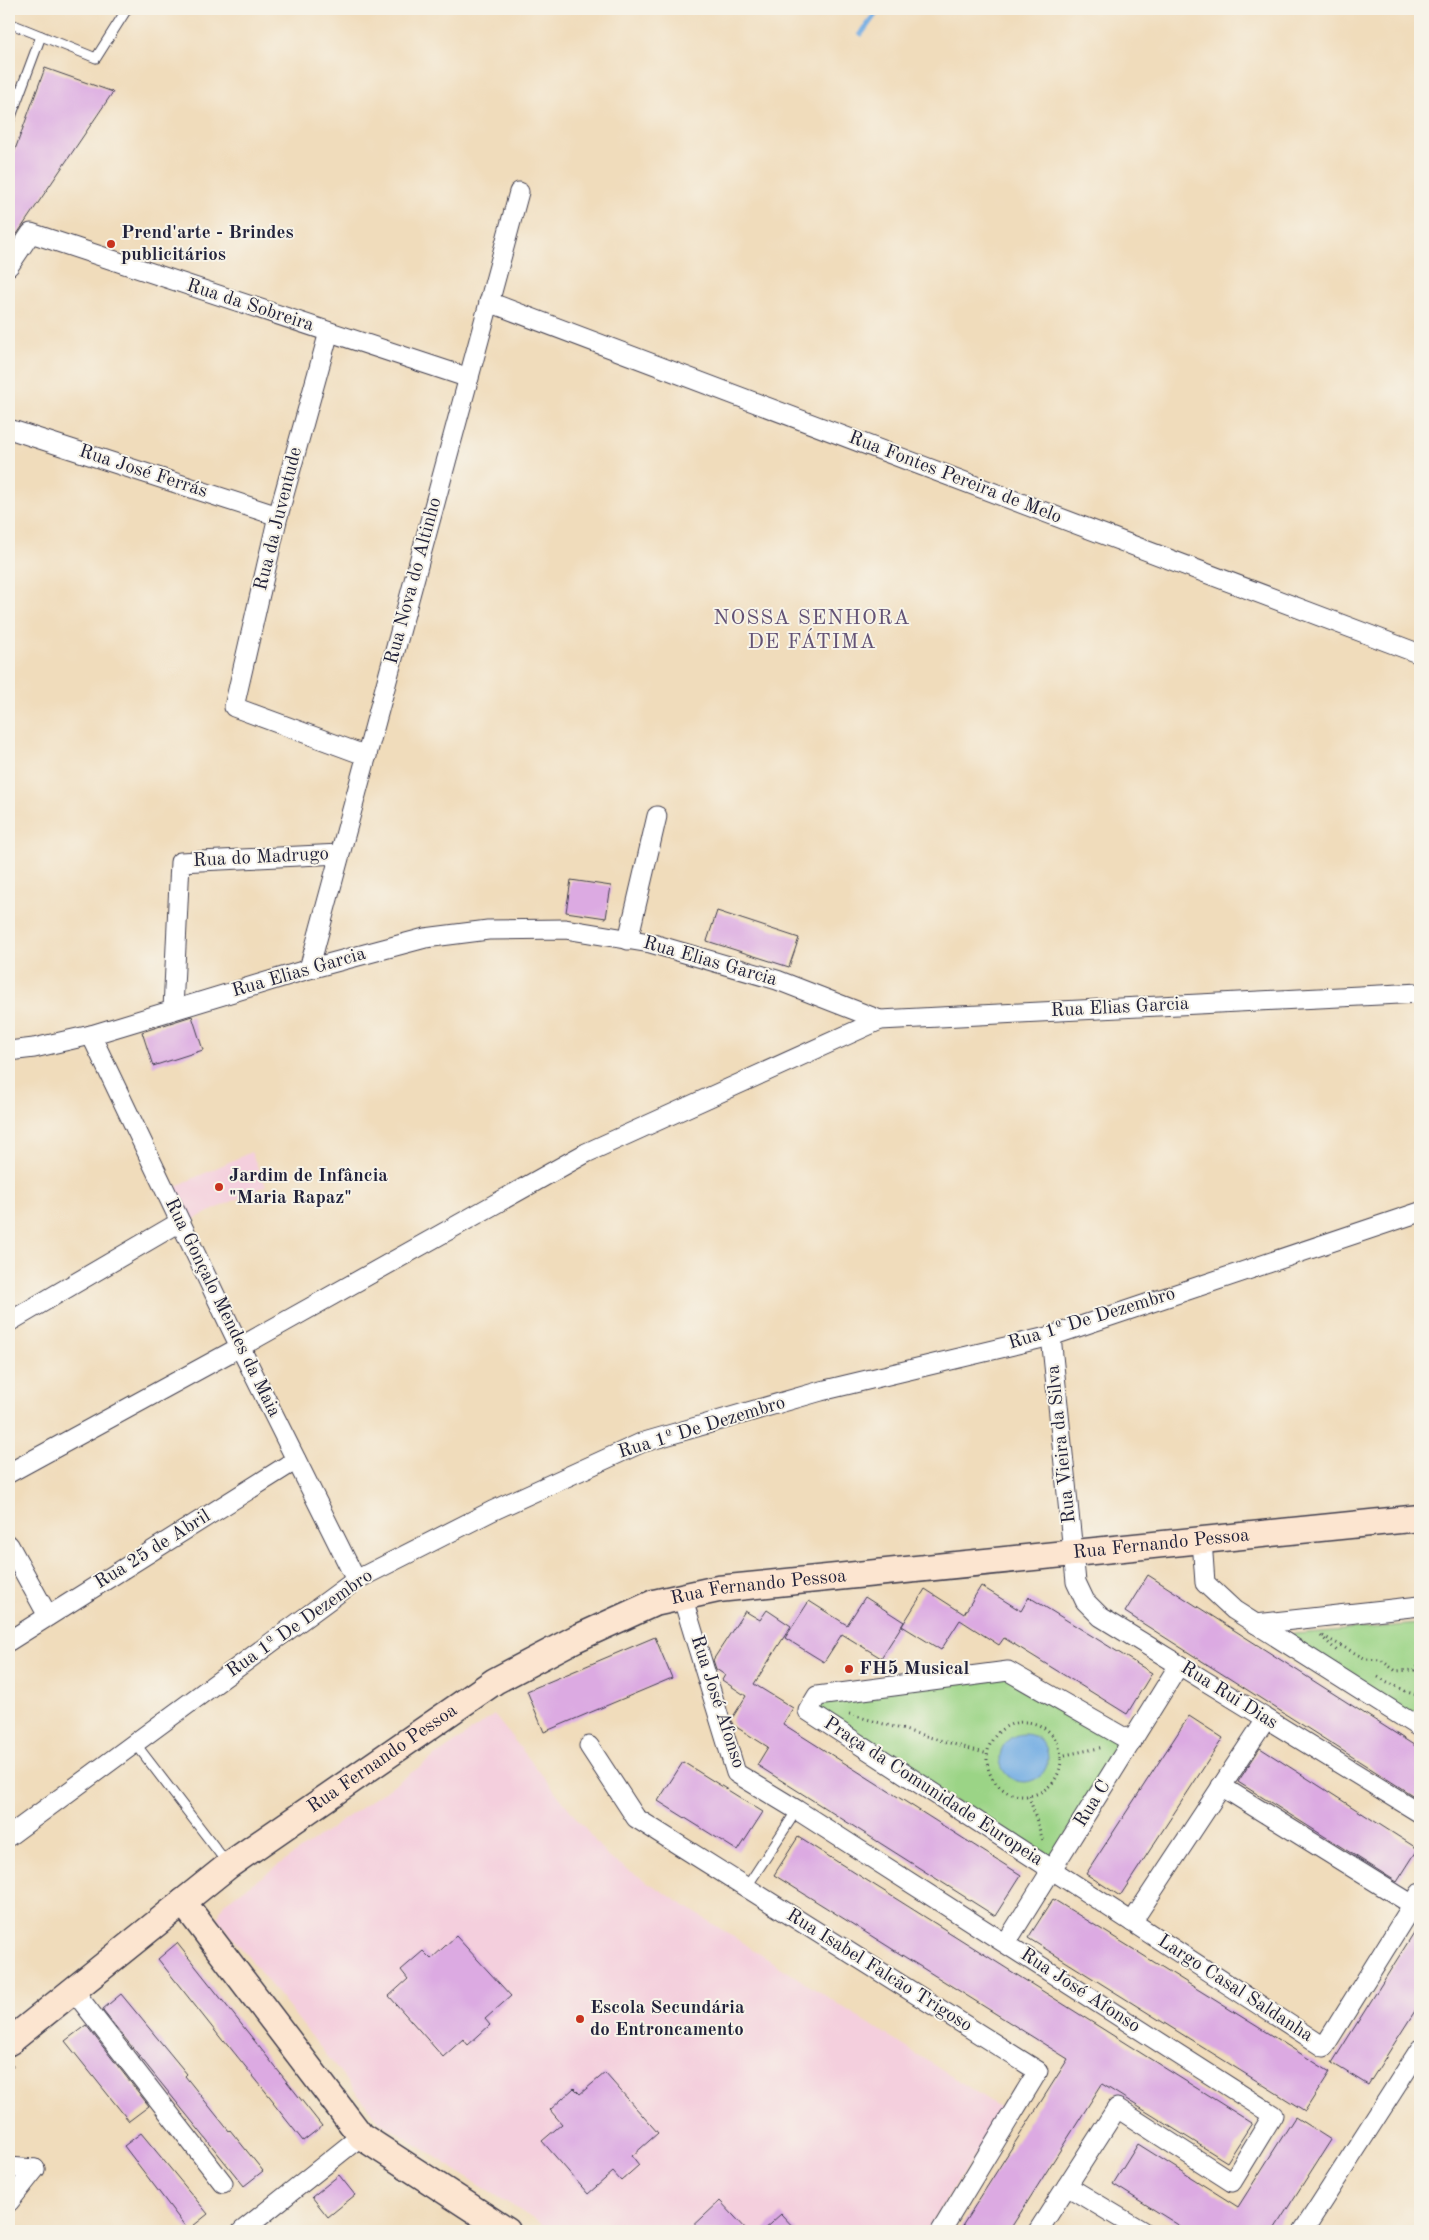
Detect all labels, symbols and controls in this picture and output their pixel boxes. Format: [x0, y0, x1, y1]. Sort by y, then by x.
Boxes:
place label: Prend'arte - Brindes publicitários [121, 224, 294, 265]
marker: Prend'arte - Brindes publicitários [105, 238, 117, 250]
street label: Rua da Sobreira [184, 276, 317, 336]
street label: Rua Fontes Pereira de Melo [846, 429, 1064, 527]
street label: Rua José Ferrás [76, 442, 210, 502]
street label: Rua da Juventude [252, 445, 306, 593]
street label: Rua Nova do Altinho [383, 495, 445, 667]
district label: NOSSA SENHORA DE FÁTIMA [713, 608, 911, 653]
street label: Rua do Madrugo [193, 845, 329, 871]
street label: Rua Elias Garcia [641, 934, 780, 990]
street label: Rua Elias Garcia [230, 945, 369, 1001]
street label: Rua Elias Garcia [1050, 995, 1190, 1021]
place label: Jardim de Infância "Maria Rapaz" [229, 1167, 388, 1208]
marker: Jardim de Infância "Maria Rapaz" [213, 1181, 225, 1193]
street label: Rua Gonçalo Mendes da Maia [161, 1196, 284, 1421]
street label: Rua 1º De Dezembro [1006, 1285, 1178, 1353]
street label: Rua Vieira da Silva [1044, 1363, 1080, 1524]
street label: Rua 1º De Dezembro [616, 1394, 788, 1462]
street label: Rua 25 de Abril [92, 1507, 214, 1593]
street label: Rua Fernando Pessoa [1072, 1526, 1251, 1563]
street label: Rua 1º De Dezembro [223, 1566, 377, 1682]
street label: Rua Fernando Pessoa [669, 1566, 848, 1609]
street label: Rua José Afonso [687, 1633, 747, 1771]
street label: Rua Rui Dias [1177, 1659, 1281, 1733]
place label: FH5 Musical [859, 1660, 969, 1679]
marker: FH5 Musical [843, 1663, 855, 1675]
street label: Rua Fernando Pessoa [304, 1700, 461, 1817]
street label: Praça da Comunidade Europeia [820, 1714, 1047, 1870]
street label: Rua C [1071, 1777, 1115, 1831]
street label: Rua Isabel Falcão Trigoso [783, 1906, 975, 2036]
street label: Largo Casal Saldanha [1154, 1932, 1316, 2047]
street label: Rua José Afonso [1017, 1945, 1143, 2037]
place label: Escola Secundária do Entroncamento [590, 1999, 745, 2040]
marker: Escola Secundária do Entroncamento [574, 2013, 586, 2025]

